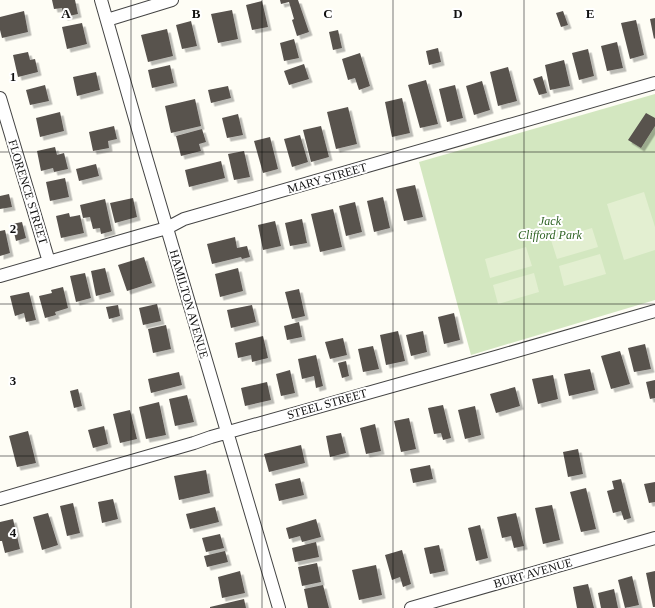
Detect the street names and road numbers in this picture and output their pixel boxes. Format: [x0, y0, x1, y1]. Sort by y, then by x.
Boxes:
street label: FLORENCE STREET [5, 138, 51, 247]
street label: MARY STREET [286, 160, 369, 196]
street label: HAMILTON AVENUE [167, 248, 211, 360]
street label: STEEL STREET [285, 386, 369, 422]
street label: BURT AVENUE [492, 555, 574, 591]

